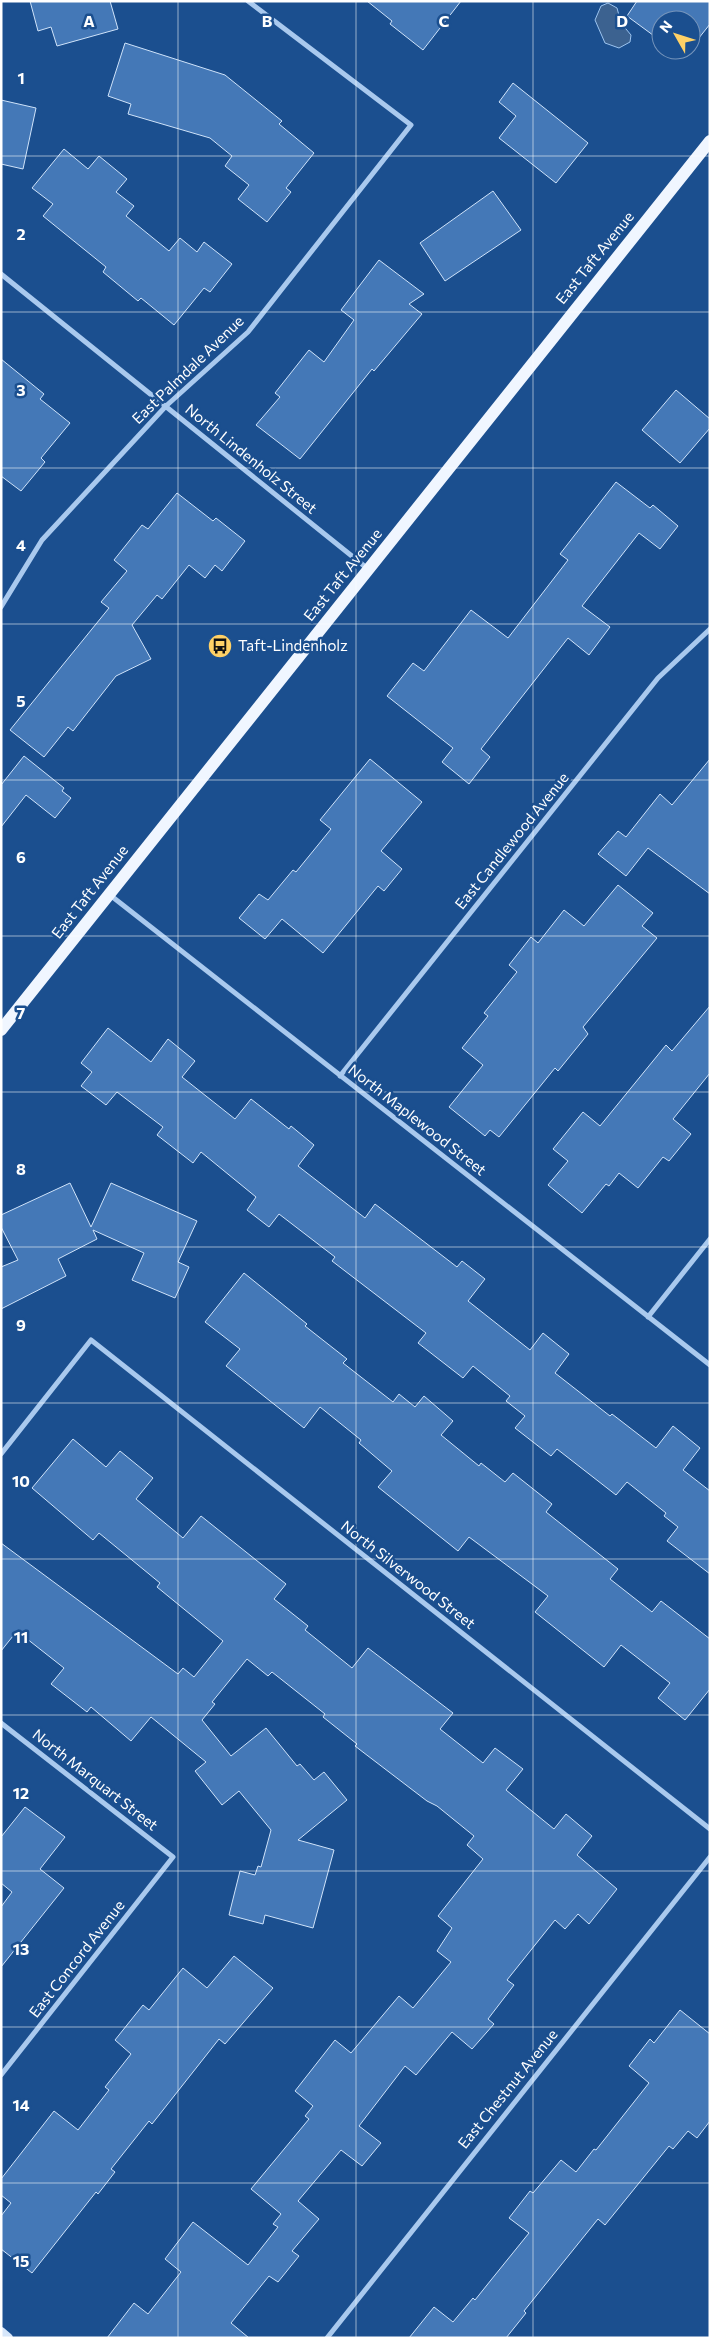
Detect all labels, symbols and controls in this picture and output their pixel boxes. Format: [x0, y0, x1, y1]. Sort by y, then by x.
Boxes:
north arrow [651, 10, 701, 60]
text: A [83, 11, 95, 30]
text: B [262, 11, 273, 30]
text: C [439, 11, 450, 30]
text: D [616, 11, 628, 30]
text: N [656, 17, 675, 36]
text: 1 [17, 68, 25, 87]
street label: East Taft Avenue [551, 207, 637, 307]
text: 2 [16, 224, 26, 243]
street label: East Palmdale Avenue [128, 311, 247, 427]
text: 3 [16, 380, 26, 399]
street label: North Lindenholz Street [182, 400, 321, 517]
street label: East Taft Avenue [299, 524, 385, 624]
text: 4 [16, 535, 26, 554]
bus stop icon: Taft-Lindenholz [207, 633, 233, 659]
place label: Taft-Lindenholz [238, 636, 348, 654]
text: 5 [16, 691, 26, 710]
street label: East Candlewood Avenue [451, 768, 572, 912]
street label: East Taft Avenue [47, 841, 131, 942]
text: 6 [16, 847, 26, 866]
text: 7 [17, 1003, 26, 1022]
street label: North Maplewood Street [345, 1060, 490, 1179]
text: 8 [16, 1159, 26, 1178]
text: 9 [16, 1315, 26, 1334]
text: 10 [12, 1471, 30, 1490]
street label: North Silverwood Street [338, 1516, 479, 1632]
text: 11 [14, 1627, 28, 1646]
street label: North Marquart Street [29, 1725, 162, 1834]
text: 12 [13, 1783, 29, 1802]
street label: East Concord Avenue [25, 1896, 128, 2021]
text: 13 [13, 1939, 29, 1958]
street label: East Chestnut Avenue [454, 2025, 561, 2152]
text: 14 [12, 2095, 30, 2114]
text: 15 [13, 2251, 29, 2270]

